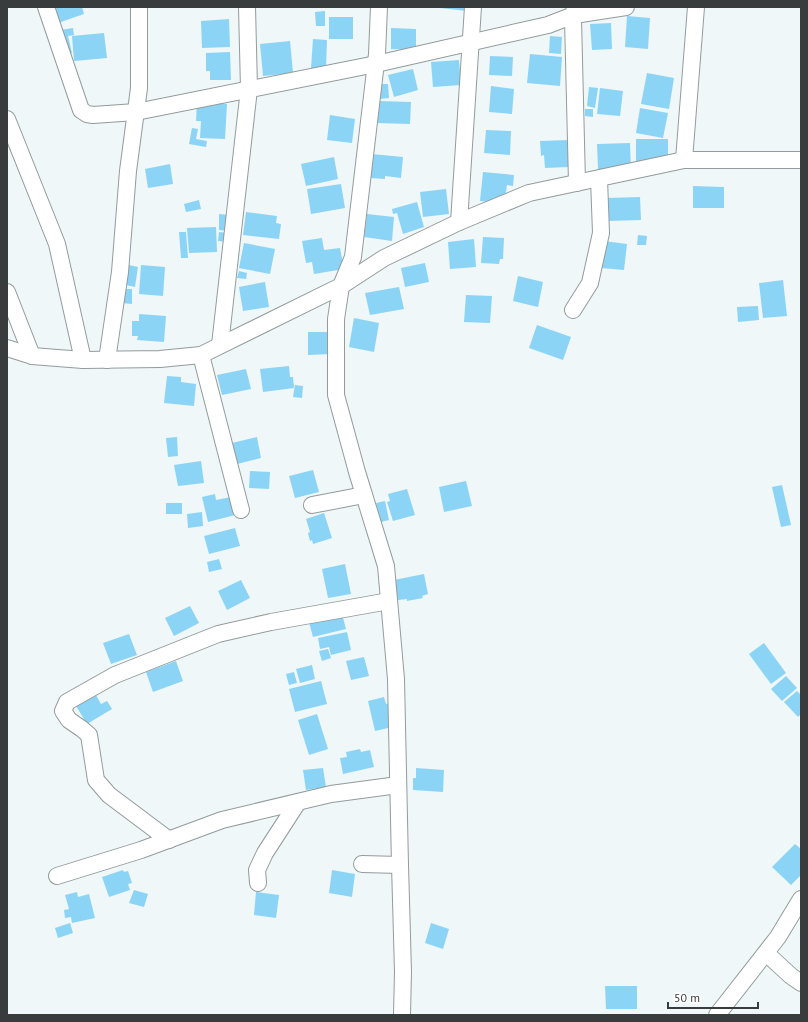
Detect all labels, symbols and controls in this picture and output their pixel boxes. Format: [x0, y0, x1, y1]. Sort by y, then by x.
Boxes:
scale bar [668, 984, 758, 1010]
text: 50 m [674, 990, 700, 1005]

